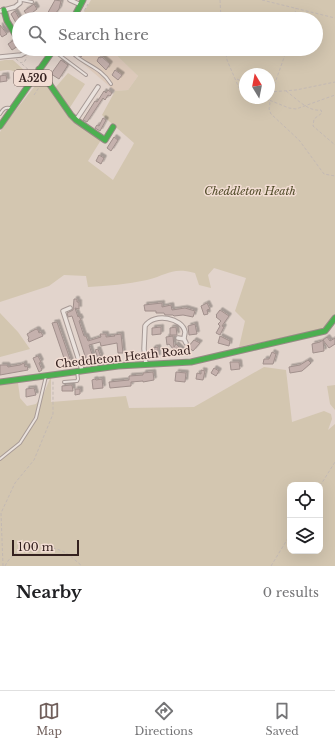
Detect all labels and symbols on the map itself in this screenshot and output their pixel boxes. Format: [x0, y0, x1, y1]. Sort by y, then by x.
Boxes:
north arrow [239, 68, 275, 104]
road number: A520 [14, 70, 52, 86]
park label: Cheddleton Heath [204, 184, 296, 198]
street label: Cheddleton Heath Road [55, 343, 192, 371]
scale bar [12, 538, 79, 557]

